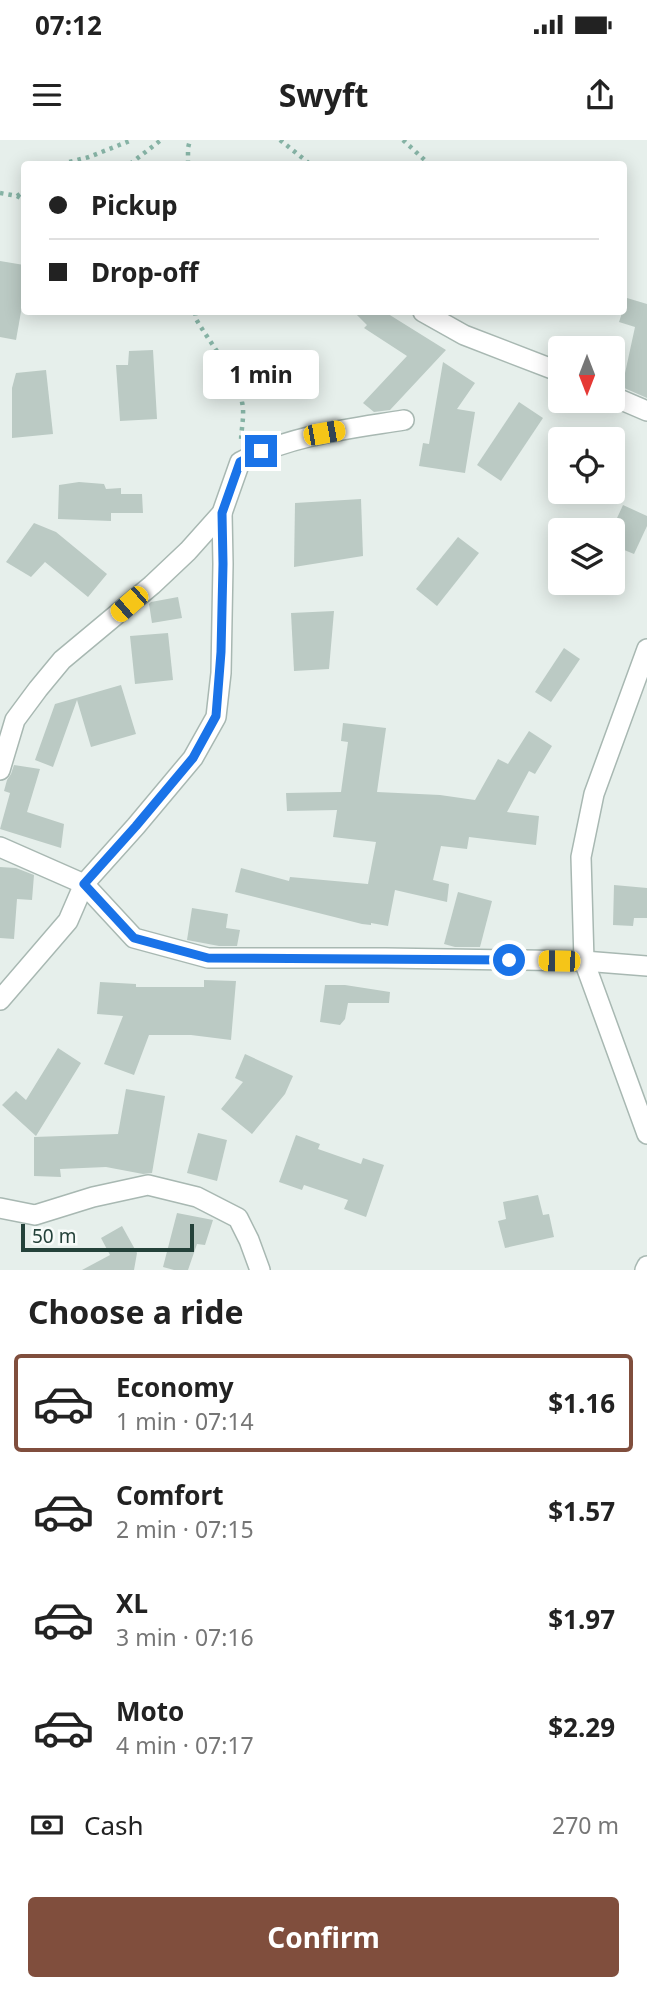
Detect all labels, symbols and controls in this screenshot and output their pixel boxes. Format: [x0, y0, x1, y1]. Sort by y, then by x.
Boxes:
text: 07:12 [35, 7, 102, 43]
text: Swyft [279, 73, 368, 116]
icon: menu [28, 76, 66, 114]
icon: share [581, 76, 619, 114]
text: Pickup [91, 187, 178, 223]
text: Drop-off [91, 254, 198, 290]
north arrow [548, 336, 625, 413]
map controls [548, 336, 625, 595]
callout: 1 min [203, 350, 319, 398]
text: 1 min [229, 358, 293, 390]
car [302, 419, 347, 447]
button: locate [548, 427, 625, 504]
route end [245, 435, 277, 467]
button: layers [548, 518, 625, 595]
car [107, 582, 152, 626]
route start [493, 944, 525, 976]
car [538, 950, 581, 972]
scale bar [21, 1221, 194, 1253]
text: 50 m [32, 1223, 76, 1249]
text: Choose a ride [28, 1290, 244, 1333]
text: Economy [116, 1369, 234, 1405]
icon: car [32, 1372, 95, 1435]
text: $1.16 [548, 1385, 615, 1421]
text: 1 min · 07:14 [116, 1405, 254, 1437]
text: Comfort [116, 1477, 224, 1513]
icon: car [32, 1480, 95, 1543]
text: $1.57 [548, 1493, 615, 1529]
text: 2 min · 07:15 [116, 1513, 254, 1545]
text: XL [116, 1585, 148, 1621]
icon: car [32, 1588, 95, 1651]
text: $1.97 [548, 1601, 615, 1637]
text: 3 min · 07:16 [116, 1621, 254, 1653]
text: Moto [116, 1693, 184, 1729]
icon: car [32, 1696, 95, 1759]
text: $2.29 [548, 1709, 615, 1745]
text: 4 min · 07:17 [116, 1729, 254, 1761]
icon: cash [28, 1806, 66, 1844]
text: Cash [84, 1807, 144, 1843]
text: 270 m [552, 1809, 619, 1841]
button: Confirm [28, 1897, 619, 1977]

